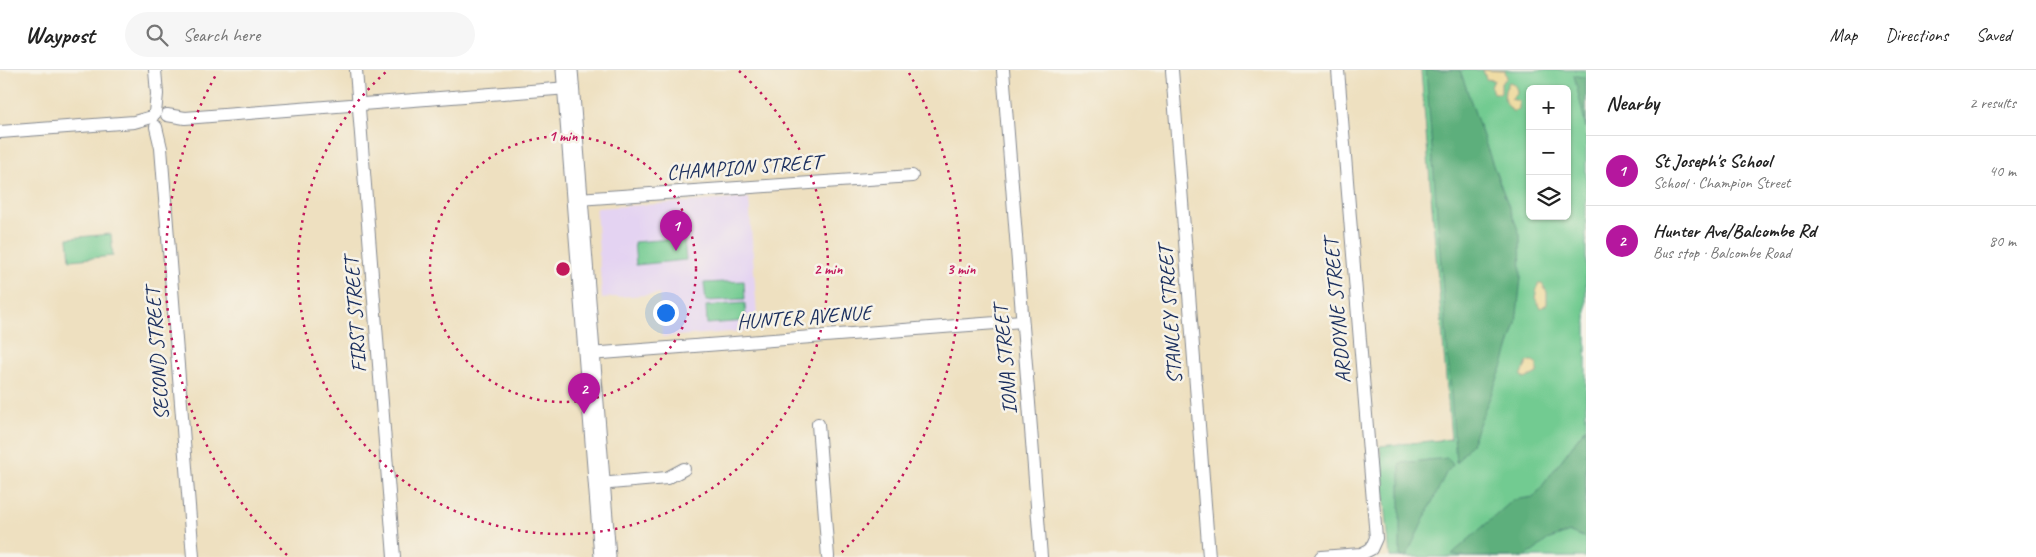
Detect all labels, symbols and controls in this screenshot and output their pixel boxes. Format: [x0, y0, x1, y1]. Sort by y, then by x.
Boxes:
search box [125, 12, 475, 57]
text: Waypost [25, 20, 95, 50]
icon: search [143, 21, 171, 49]
text: Search here [183, 23, 260, 47]
text: Map [1830, 24, 1857, 46]
text: Directions [1885, 24, 1948, 46]
text: Saved [1976, 24, 2011, 46]
map controls [1526, 85, 1571, 220]
button: + [1526, 85, 1571, 130]
text: Nearby [1606, 90, 1659, 116]
text: 2 results [1969, 93, 2016, 113]
text: 1 min [549, 127, 578, 146]
button: − [1526, 130, 1571, 175]
street label: CHAMPION STREET [666, 148, 827, 185]
text: St Joseph's School [1653, 149, 1771, 173]
text: 1 [1618, 161, 1626, 181]
text: 40 m [1989, 161, 2016, 181]
text: School · Champion Street [1653, 173, 1790, 193]
button: layers [1526, 175, 1571, 220]
pin: 1 [660, 210, 692, 251]
text: Hunter Ave/Balcombe Rd [1653, 219, 1816, 243]
text: 2 [1618, 231, 1626, 251]
text: 80 m [1989, 231, 2016, 251]
street label: ARDOYNE STREET [1317, 232, 1356, 384]
street label: STANLEY STREET [1152, 240, 1188, 385]
text: Bus stop · Balcombe Road [1653, 243, 1791, 263]
street label: FIRST STREET [338, 251, 372, 374]
centre of rings [554, 260, 572, 278]
text: 2 min [814, 260, 843, 279]
text: 3 min [947, 260, 976, 279]
street label: SECOND STREET [139, 282, 175, 421]
street label: HUNTER AVENUE [736, 299, 875, 335]
street label: IONA STREET [987, 299, 1023, 416]
your location [653, 300, 679, 326]
pin: 2 [568, 373, 600, 414]

